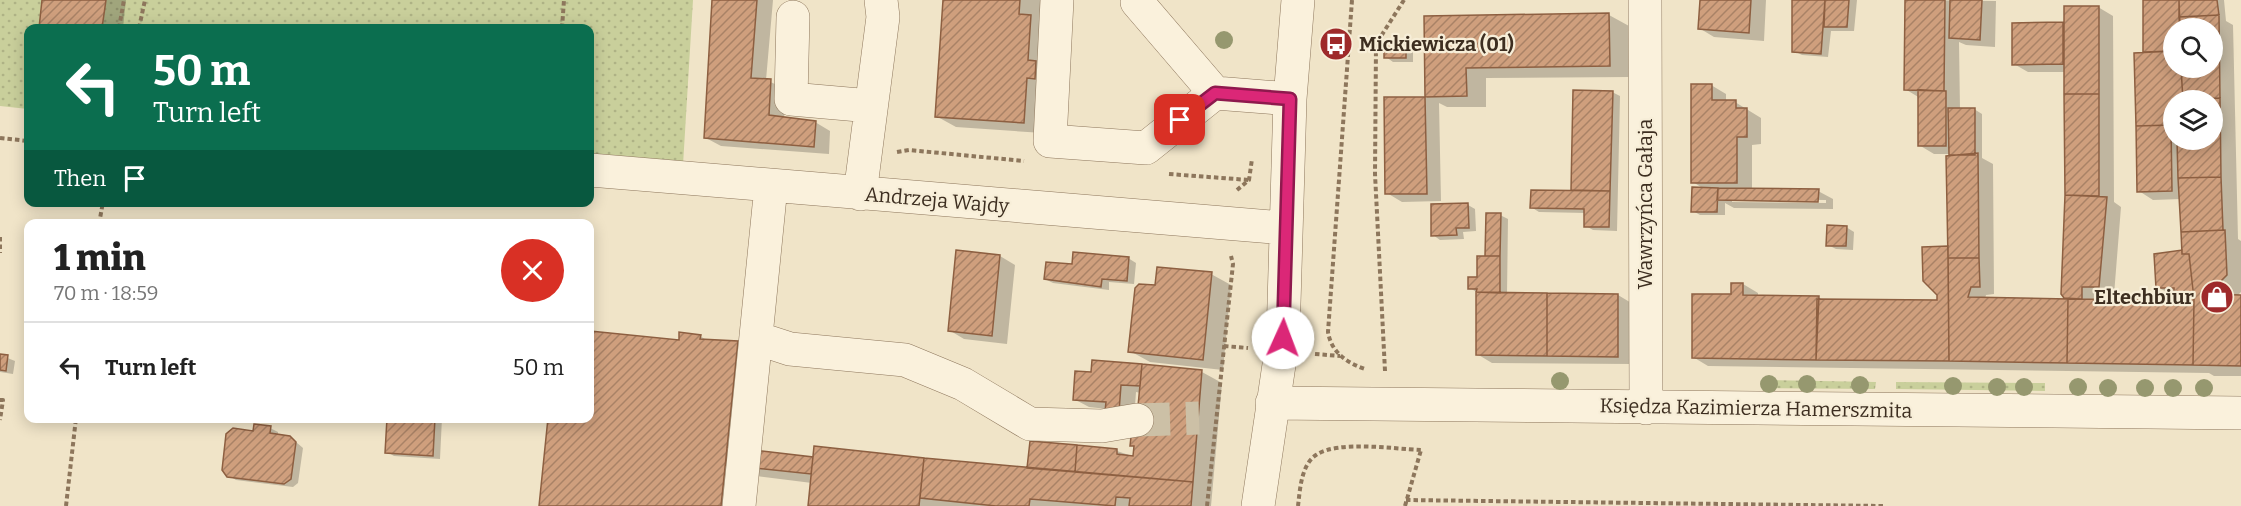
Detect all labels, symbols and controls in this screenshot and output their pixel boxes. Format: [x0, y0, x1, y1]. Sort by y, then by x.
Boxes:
map controls [2163, 18, 2223, 150]
button: search [2163, 18, 2223, 78]
bus stop icon: Mickiewicza (01) [1318, 26, 1354, 62]
place label: Mickiewicza (01) [1359, 32, 1514, 56]
text: 50 m [153, 46, 250, 96]
icon: left [54, 48, 132, 126]
button: layers [2163, 90, 2223, 150]
pin [1154, 94, 1205, 145]
text: Turn left [153, 97, 261, 129]
icon: arrive [1163, 103, 1196, 136]
street label: Wawrzyńca Gałaja [1633, 119, 1658, 289]
icon: arrive [118, 162, 151, 195]
text: Then [54, 165, 106, 192]
street label: Andrzeja Wajdy [864, 182, 1011, 219]
text: 1 min [54, 236, 146, 280]
button: close [501, 239, 564, 302]
shop icon: Eltechbiur [2199, 279, 2235, 315]
text: 70 m · 18:59 [54, 281, 158, 305]
place label: Eltechbiur [2094, 285, 2195, 309]
position arrow [1251, 306, 1315, 370]
icon: left [54, 351, 87, 384]
text: Turn left [105, 354, 197, 381]
text: 50 m [513, 354, 564, 381]
street label: Księdza Kazimierza Hamerszmita [1599, 393, 1913, 423]

